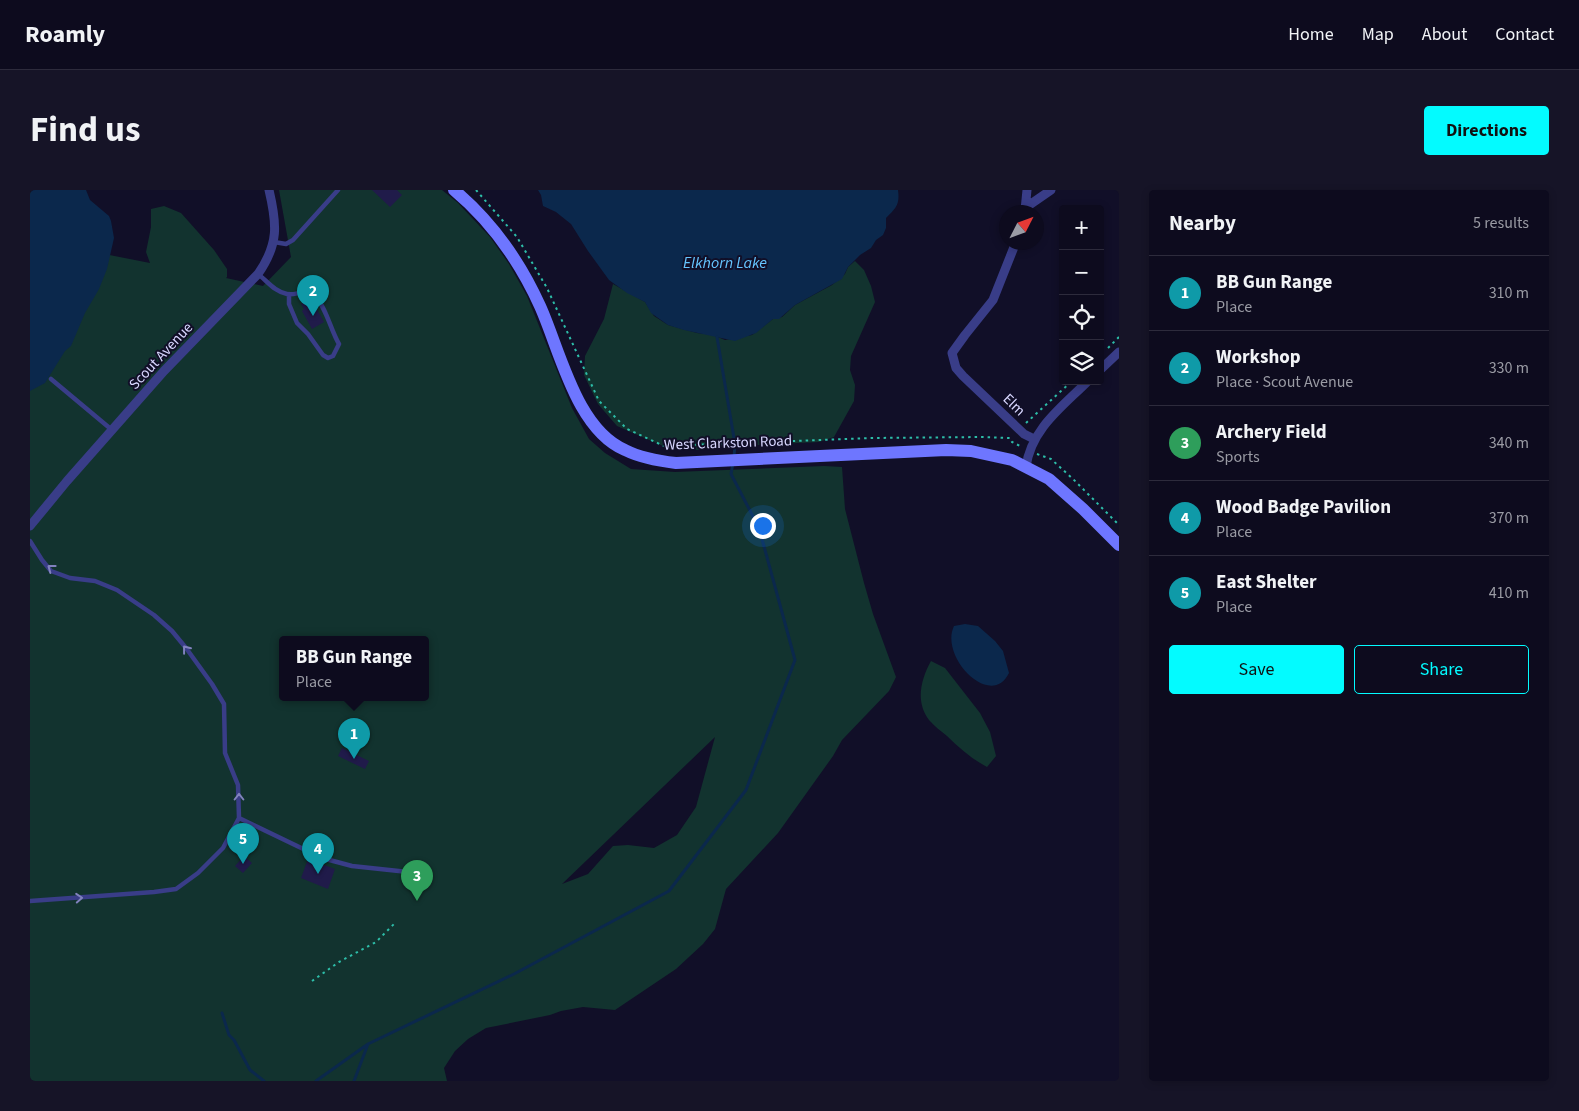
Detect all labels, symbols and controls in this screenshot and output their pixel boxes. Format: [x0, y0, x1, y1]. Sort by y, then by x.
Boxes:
text: Roamly [25, 17, 105, 52]
text: Home [1288, 22, 1334, 47]
text: Map [1362, 22, 1394, 47]
text: About [1422, 22, 1467, 47]
text: Contact [1495, 22, 1554, 47]
text: Find us [30, 105, 140, 155]
button: Directions [1424, 106, 1549, 155]
north arrow [999, 205, 1044, 250]
map controls [1059, 205, 1104, 385]
button: + [1059, 205, 1104, 250]
text: Nearby [1169, 208, 1236, 238]
text: 5 results [1473, 212, 1529, 234]
button: − [1059, 250, 1104, 295]
water label: Elkhorn Lake [683, 252, 767, 274]
text: BB Gun Range [1216, 269, 1332, 296]
pin: 2 [297, 275, 329, 316]
text: 1 [1181, 282, 1189, 304]
text: 310 m [1489, 282, 1529, 304]
button: locate [1059, 295, 1104, 340]
text: Place [1216, 296, 1252, 318]
street label: Scout Avenue [124, 318, 198, 394]
button: layers [1059, 340, 1104, 385]
text: Workshop [1216, 344, 1301, 371]
text: 2 [1181, 357, 1189, 379]
text: 330 m [1489, 357, 1529, 379]
text: Place · Scout Avenue [1216, 371, 1353, 393]
street label: Elm [998, 389, 1030, 421]
text: Archery Field [1216, 419, 1327, 446]
street label: West Clarkston Road [664, 430, 792, 456]
text: 3 [1181, 432, 1189, 454]
text: 340 m [1489, 432, 1529, 454]
text: Sports [1216, 446, 1260, 468]
text: Wood Badge Pavilion [1216, 494, 1391, 521]
text: 4 [1181, 507, 1189, 529]
text: 370 m [1489, 507, 1529, 529]
your location [750, 513, 776, 539]
text: Place [1216, 521, 1252, 543]
one-way arrow [47, 565, 57, 574]
text: East Shelter [1216, 569, 1317, 596]
text: 5 [1181, 582, 1189, 604]
text: 410 m [1489, 582, 1529, 604]
text: Place [1216, 596, 1252, 618]
popup [279, 636, 429, 701]
text: BB Gun Range [296, 644, 412, 671]
button: Save [1169, 645, 1344, 694]
button: Share [1354, 645, 1529, 694]
one-way arrow [184, 646, 192, 655]
text: Place [296, 671, 332, 693]
pin: 1 [338, 718, 370, 759]
one-way arrow [234, 793, 244, 800]
pin: 5 [227, 823, 259, 864]
pin: 4 [302, 833, 334, 874]
pin: 3 [401, 860, 433, 901]
one-way arrow [75, 892, 83, 903]

